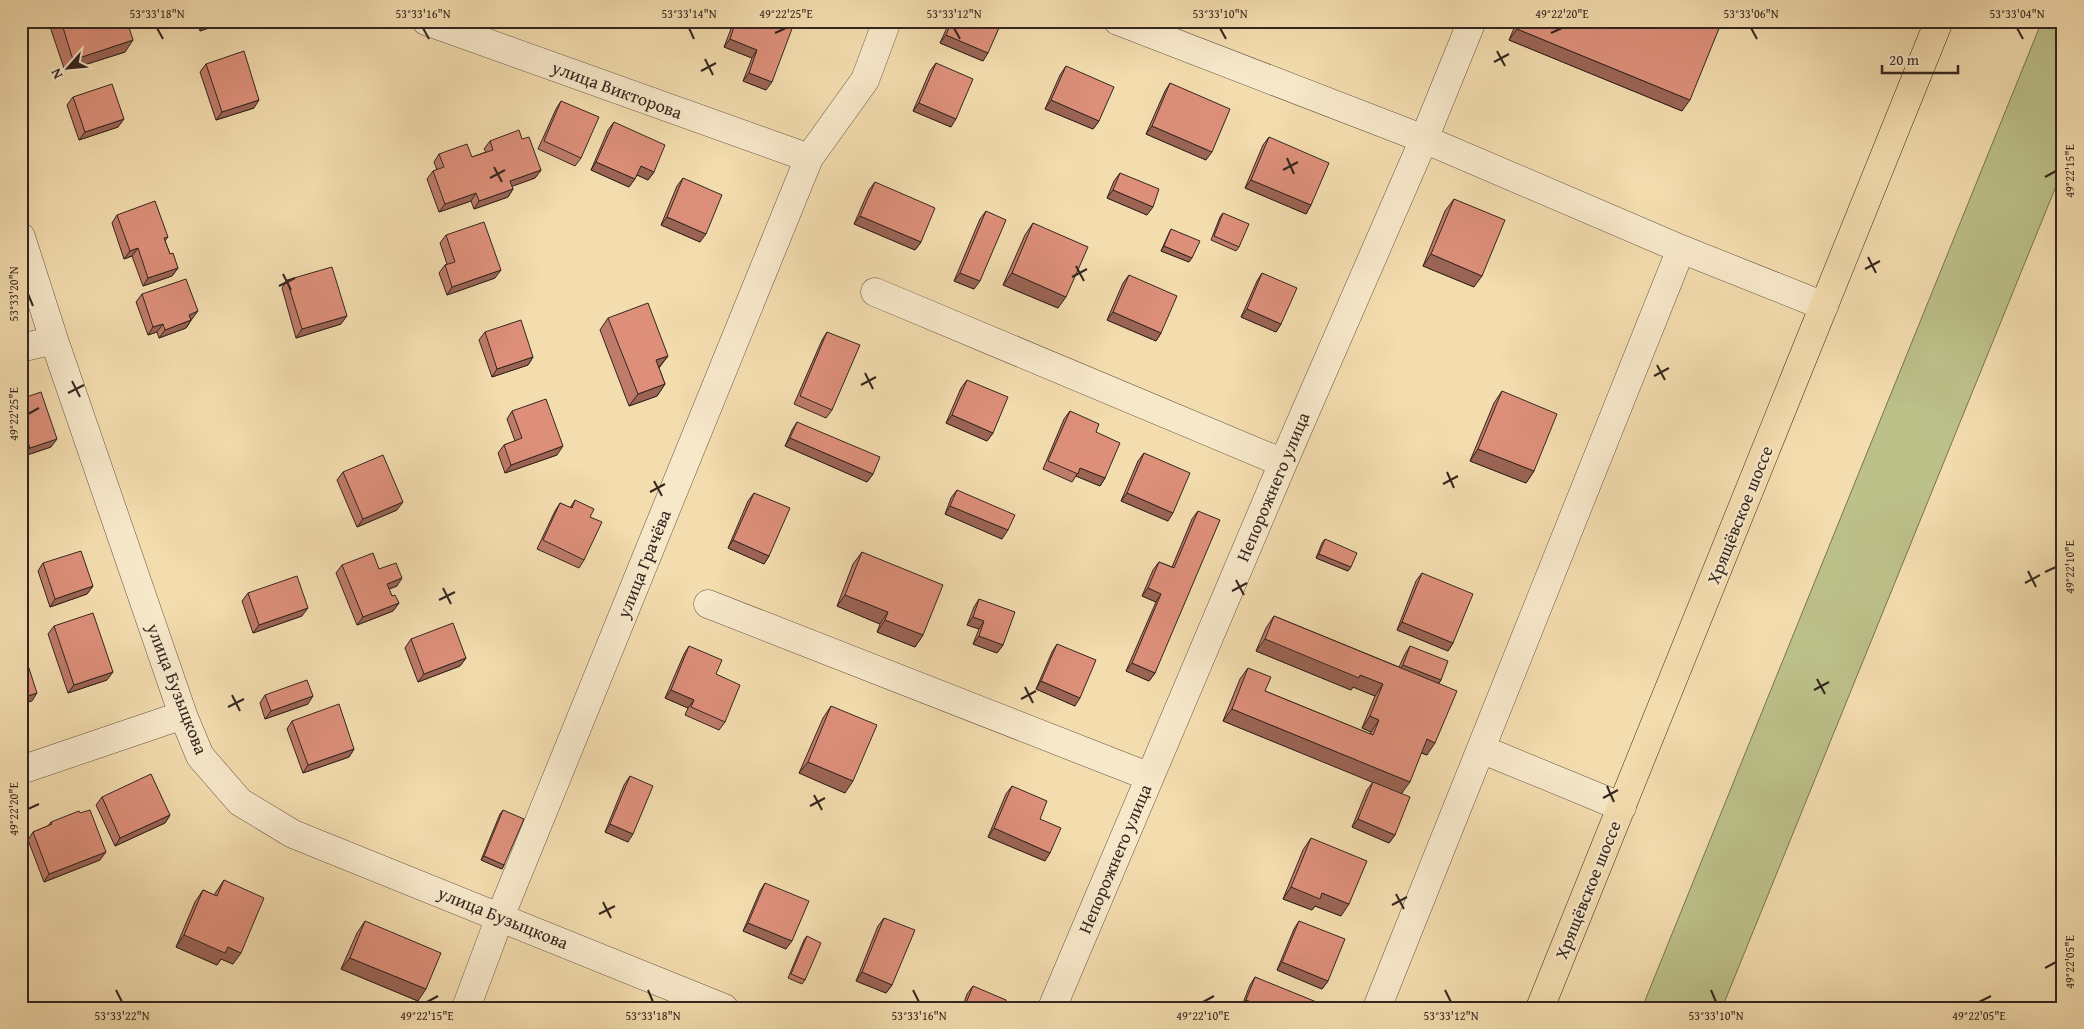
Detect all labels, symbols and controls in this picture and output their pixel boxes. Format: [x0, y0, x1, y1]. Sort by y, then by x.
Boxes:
text: 53°33'18"N [129, 5, 185, 22]
text: 53°33'16"N [395, 5, 451, 22]
text: 53°33'14"N [661, 5, 717, 22]
text: 49°22'25"E [759, 5, 813, 22]
text: 53°33'12"N [926, 5, 982, 22]
text: 53°33'10"N [1192, 5, 1248, 22]
text: 49°22'20"E [1535, 5, 1589, 22]
text: 53°33'06"N [1723, 5, 1779, 22]
text: 53°33'04"N [1989, 5, 2045, 22]
north arrow [42, 42, 92, 92]
scale bar [1882, 42, 1958, 74]
text: 20 m [1889, 49, 1920, 70]
street label: улица Викторова [547, 53, 687, 126]
text: N [45, 65, 67, 83]
text: 49°22'15"E [2061, 144, 2078, 198]
text: 53°33'20"N [5, 266, 22, 322]
text: 49°22'25"E [5, 387, 22, 441]
street label: Непорожнего улица [1229, 407, 1316, 566]
street label: Хрящёвское шоссе [1699, 441, 1780, 588]
street label: улица Грачёва [609, 505, 678, 623]
text: 49°22'10"E [2061, 540, 2078, 594]
street label: улица Бузыцкова [140, 618, 215, 759]
street label: Непорожнего улица [1071, 779, 1158, 938]
text: 49°22'20"E [5, 782, 22, 836]
street label: Хрящёвское шоссе [1547, 816, 1628, 963]
street label: улица Бузыцкова [433, 879, 573, 956]
text: 49°22'05"E [2061, 935, 2078, 989]
text: 53°33'22"N [94, 1007, 150, 1024]
text: 49°22'15"E [400, 1007, 454, 1024]
text: 53°33'18"N [625, 1007, 681, 1024]
text: 53°33'16"N [891, 1007, 947, 1024]
text: 49°22'10"E [1176, 1007, 1230, 1024]
text: 53°33'12"N [1423, 1007, 1479, 1024]
text: 53°33'10"N [1688, 1007, 1744, 1024]
text: 49°22'05"E [1952, 1007, 2006, 1024]

